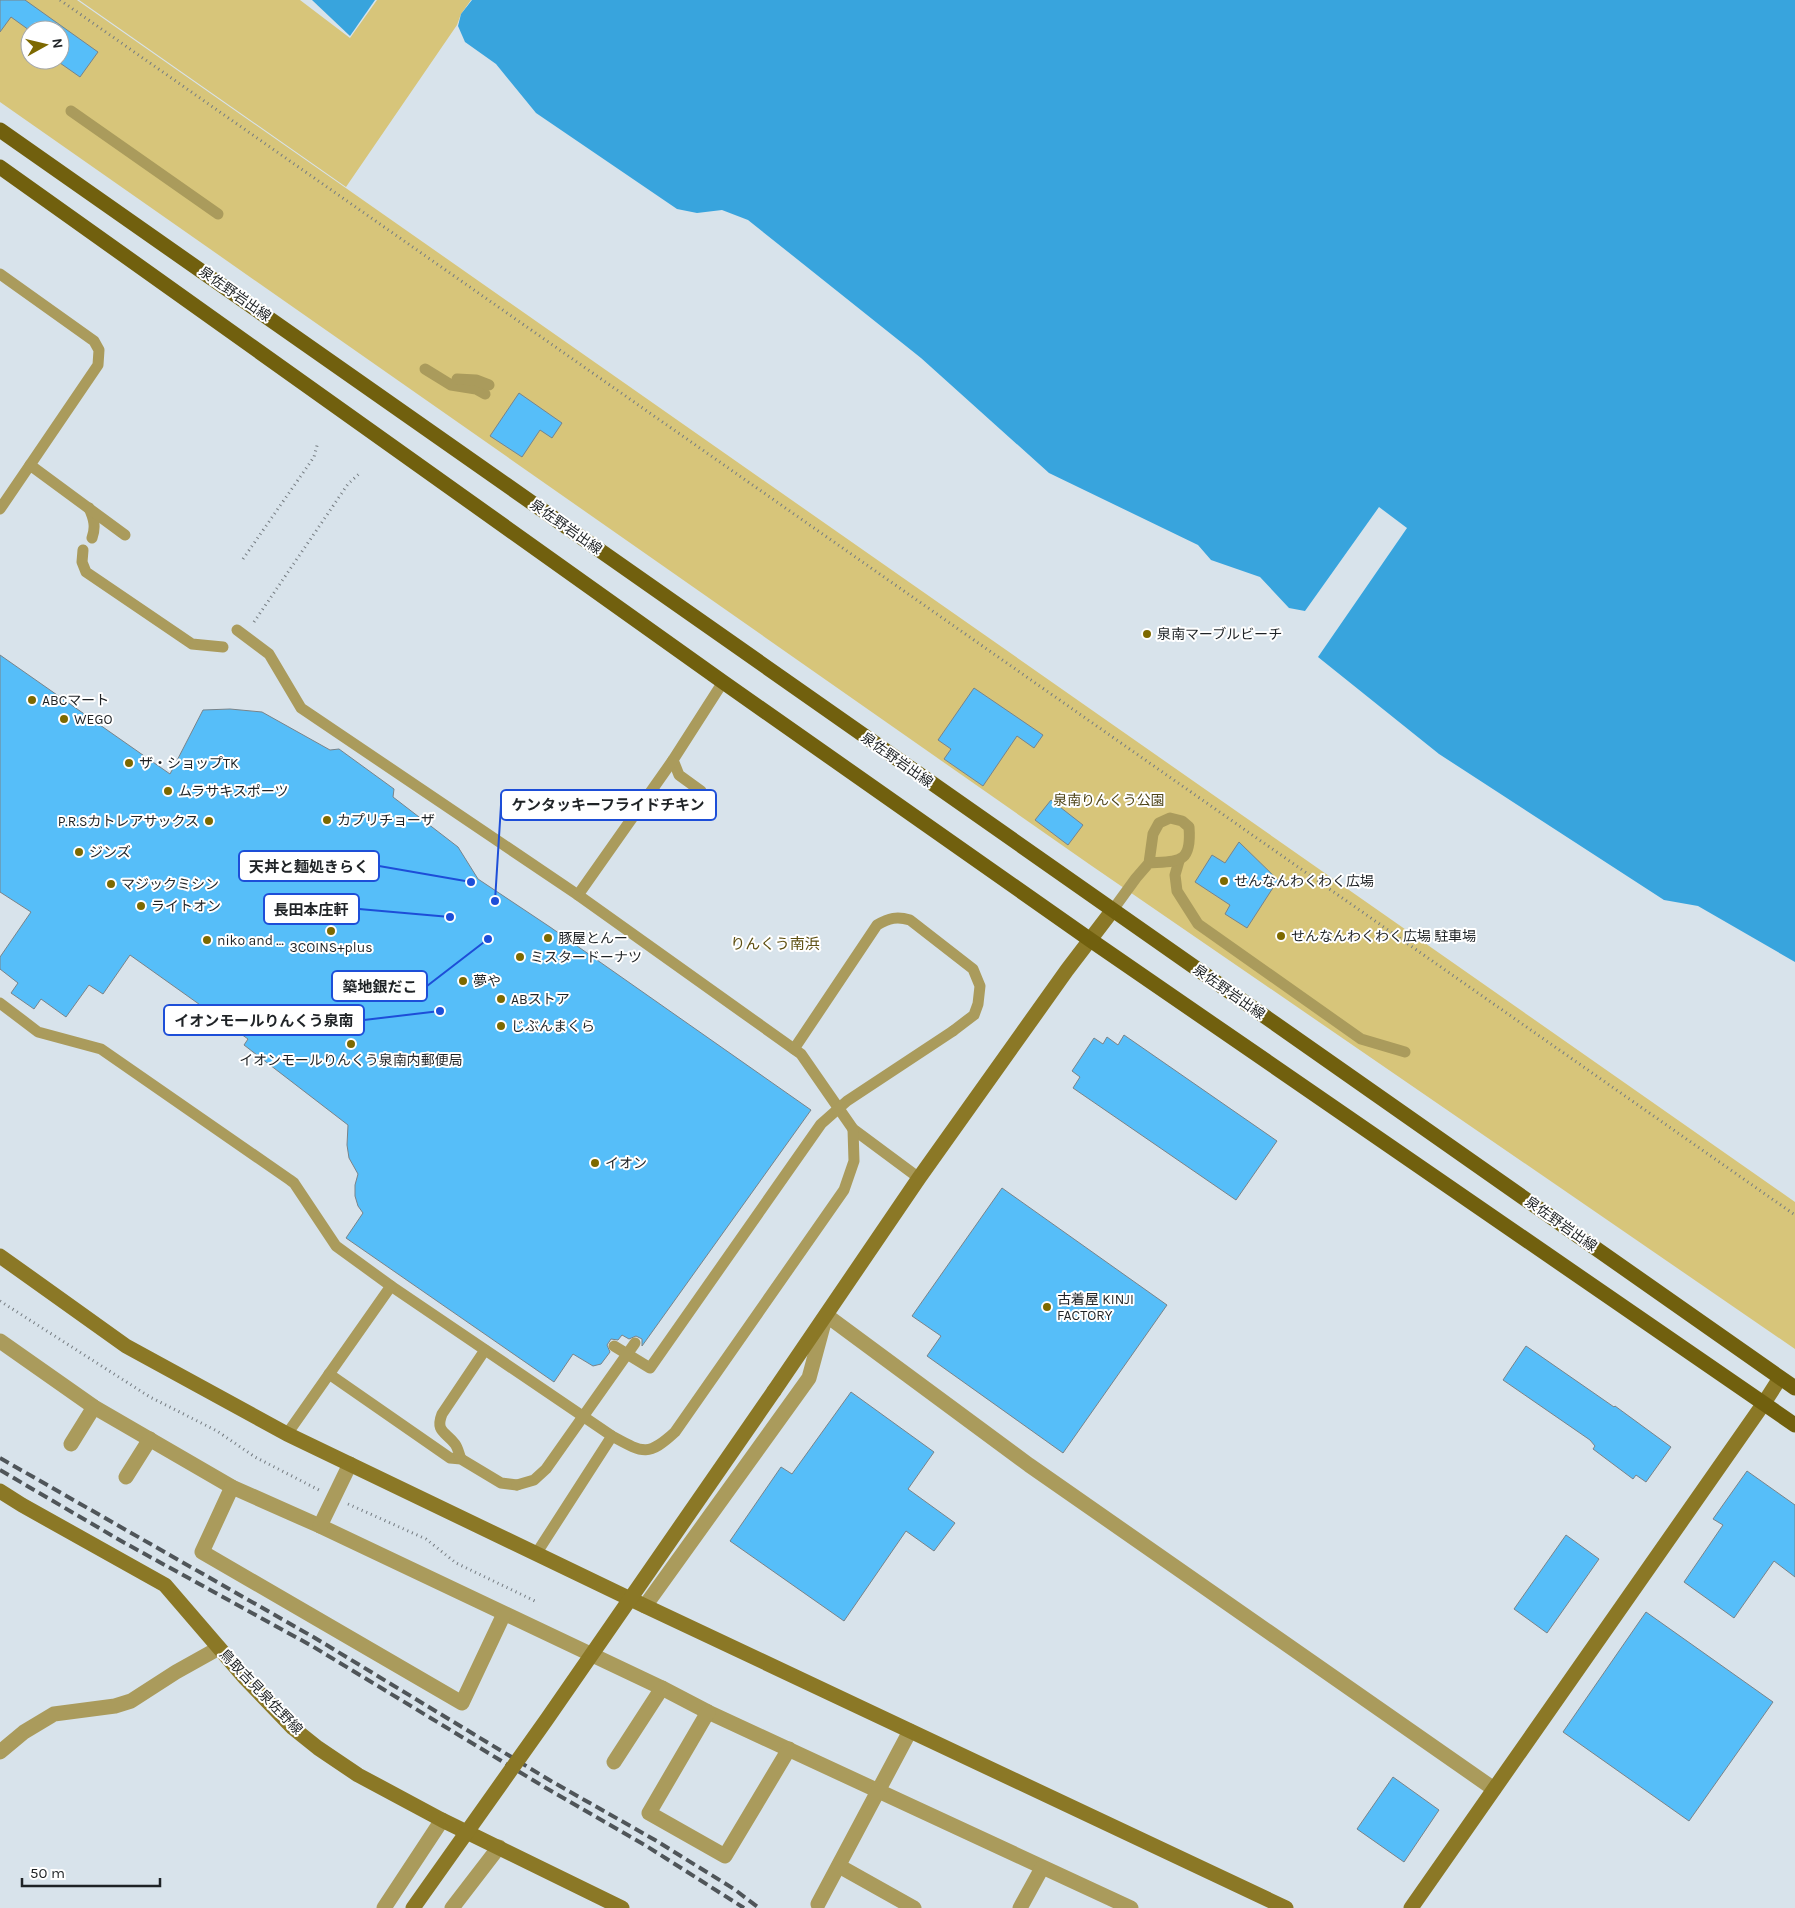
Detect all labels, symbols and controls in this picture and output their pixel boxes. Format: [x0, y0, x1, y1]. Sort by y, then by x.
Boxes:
north arrow [20, 20, 70, 70]
text: N [48, 37, 66, 49]
street label: 泉佐野岩出線 [196, 263, 274, 325]
street label: 泉佐野岩出線 [527, 496, 605, 558]
place label: 泉南マーブルビーチ [1157, 626, 1282, 643]
marker: 泉南マーブルビーチ [1141, 628, 1153, 640]
place label: ABCマート [42, 692, 109, 709]
marker: ABCマート [26, 694, 38, 706]
place label: WEGO [74, 711, 112, 728]
marker: WEGO [58, 713, 70, 725]
street label: 泉佐野岩出線 [858, 729, 936, 791]
place label: ザ・ショップTK [139, 755, 239, 772]
marker: ザ・ショップTK [123, 757, 135, 769]
place label: ムラサキスポーツ [178, 783, 289, 800]
marker: ムラサキスポーツ [162, 785, 174, 797]
callout: ケンタッキーフライドチキン [501, 790, 716, 820]
park label: 泉南りんくう公園 [1053, 792, 1165, 809]
text: ケンタッキーフライドチキン [511, 796, 705, 814]
place label: カプリチョーザ [337, 812, 435, 829]
place label: P.R.Sカトレアサックス [58, 813, 199, 830]
marker: カプリチョーザ [321, 814, 333, 826]
marker: P.R.Sカトレアサックス [203, 815, 215, 827]
place label: ジンズ [89, 844, 131, 861]
marker: ジンズ [73, 846, 85, 858]
callout: 天丼と麺処きらく [239, 851, 379, 881]
text: 天丼と麺処きらく [249, 858, 369, 876]
place label: せんなんわくわく広場 [1234, 873, 1374, 890]
marker: せんなんわくわく広場 [1218, 875, 1230, 887]
place label: マジックミシン [121, 876, 219, 893]
marker: マジックミシン [105, 878, 117, 890]
callout: 長田本庄軒 [264, 894, 359, 924]
place label: ライトオン [151, 898, 221, 915]
marker: ライトオン [135, 900, 147, 912]
text: 長田本庄軒 [273, 901, 349, 919]
marker: 3COINS+plus [325, 925, 337, 937]
place label: せんなんわくわく広場 駐車場 [1291, 928, 1476, 945]
place label: 豚屋とんー [558, 930, 628, 947]
marker: せんなんわくわく広場 駐車場 [1275, 930, 1287, 942]
place label: niko and ... [217, 932, 284, 949]
marker: 豚屋とんー [542, 932, 554, 944]
marker: niko and ... [201, 934, 213, 946]
district label: りんくう南浜 [730, 935, 820, 953]
place label: 3COINS+plus [289, 939, 373, 956]
place label: ミスタードーナツ [530, 949, 642, 966]
marker: ミスタードーナツ [514, 951, 526, 963]
street label: 泉佐野岩出線 [1190, 961, 1268, 1023]
callout: 築地銀だこ [332, 971, 427, 1001]
place label: 夢や [473, 973, 501, 990]
marker: 夢や [457, 975, 469, 987]
text: 築地銀だこ [342, 978, 418, 996]
place label: ABストア [511, 991, 570, 1008]
marker: ABストア [495, 993, 507, 1005]
callout: イオンモールりんくう泉南 [164, 1005, 364, 1035]
text: イオンモールりんくう泉南 [174, 1012, 354, 1030]
place label: じぶんまくら [511, 1018, 595, 1035]
marker: じぶんまくら [495, 1020, 507, 1032]
marker: イオンモールりんくう泉南内郵便局 [345, 1038, 357, 1050]
place label: イオンモールりんくう泉南内郵便局 [239, 1052, 463, 1069]
place label: イオン [605, 1155, 647, 1172]
marker: イオン [589, 1157, 601, 1169]
street label: 泉佐野岩出線 [1522, 1193, 1600, 1255]
place label: 古着屋 KINJI FACTORY [1057, 1291, 1134, 1324]
marker: 古着屋 KINJI FACTORY [1041, 1301, 1053, 1313]
street label: 鳥取吉見泉佐野線 [216, 1646, 306, 1738]
scale bar [22, 1856, 160, 1888]
text: 50 m [30, 1864, 65, 1882]

